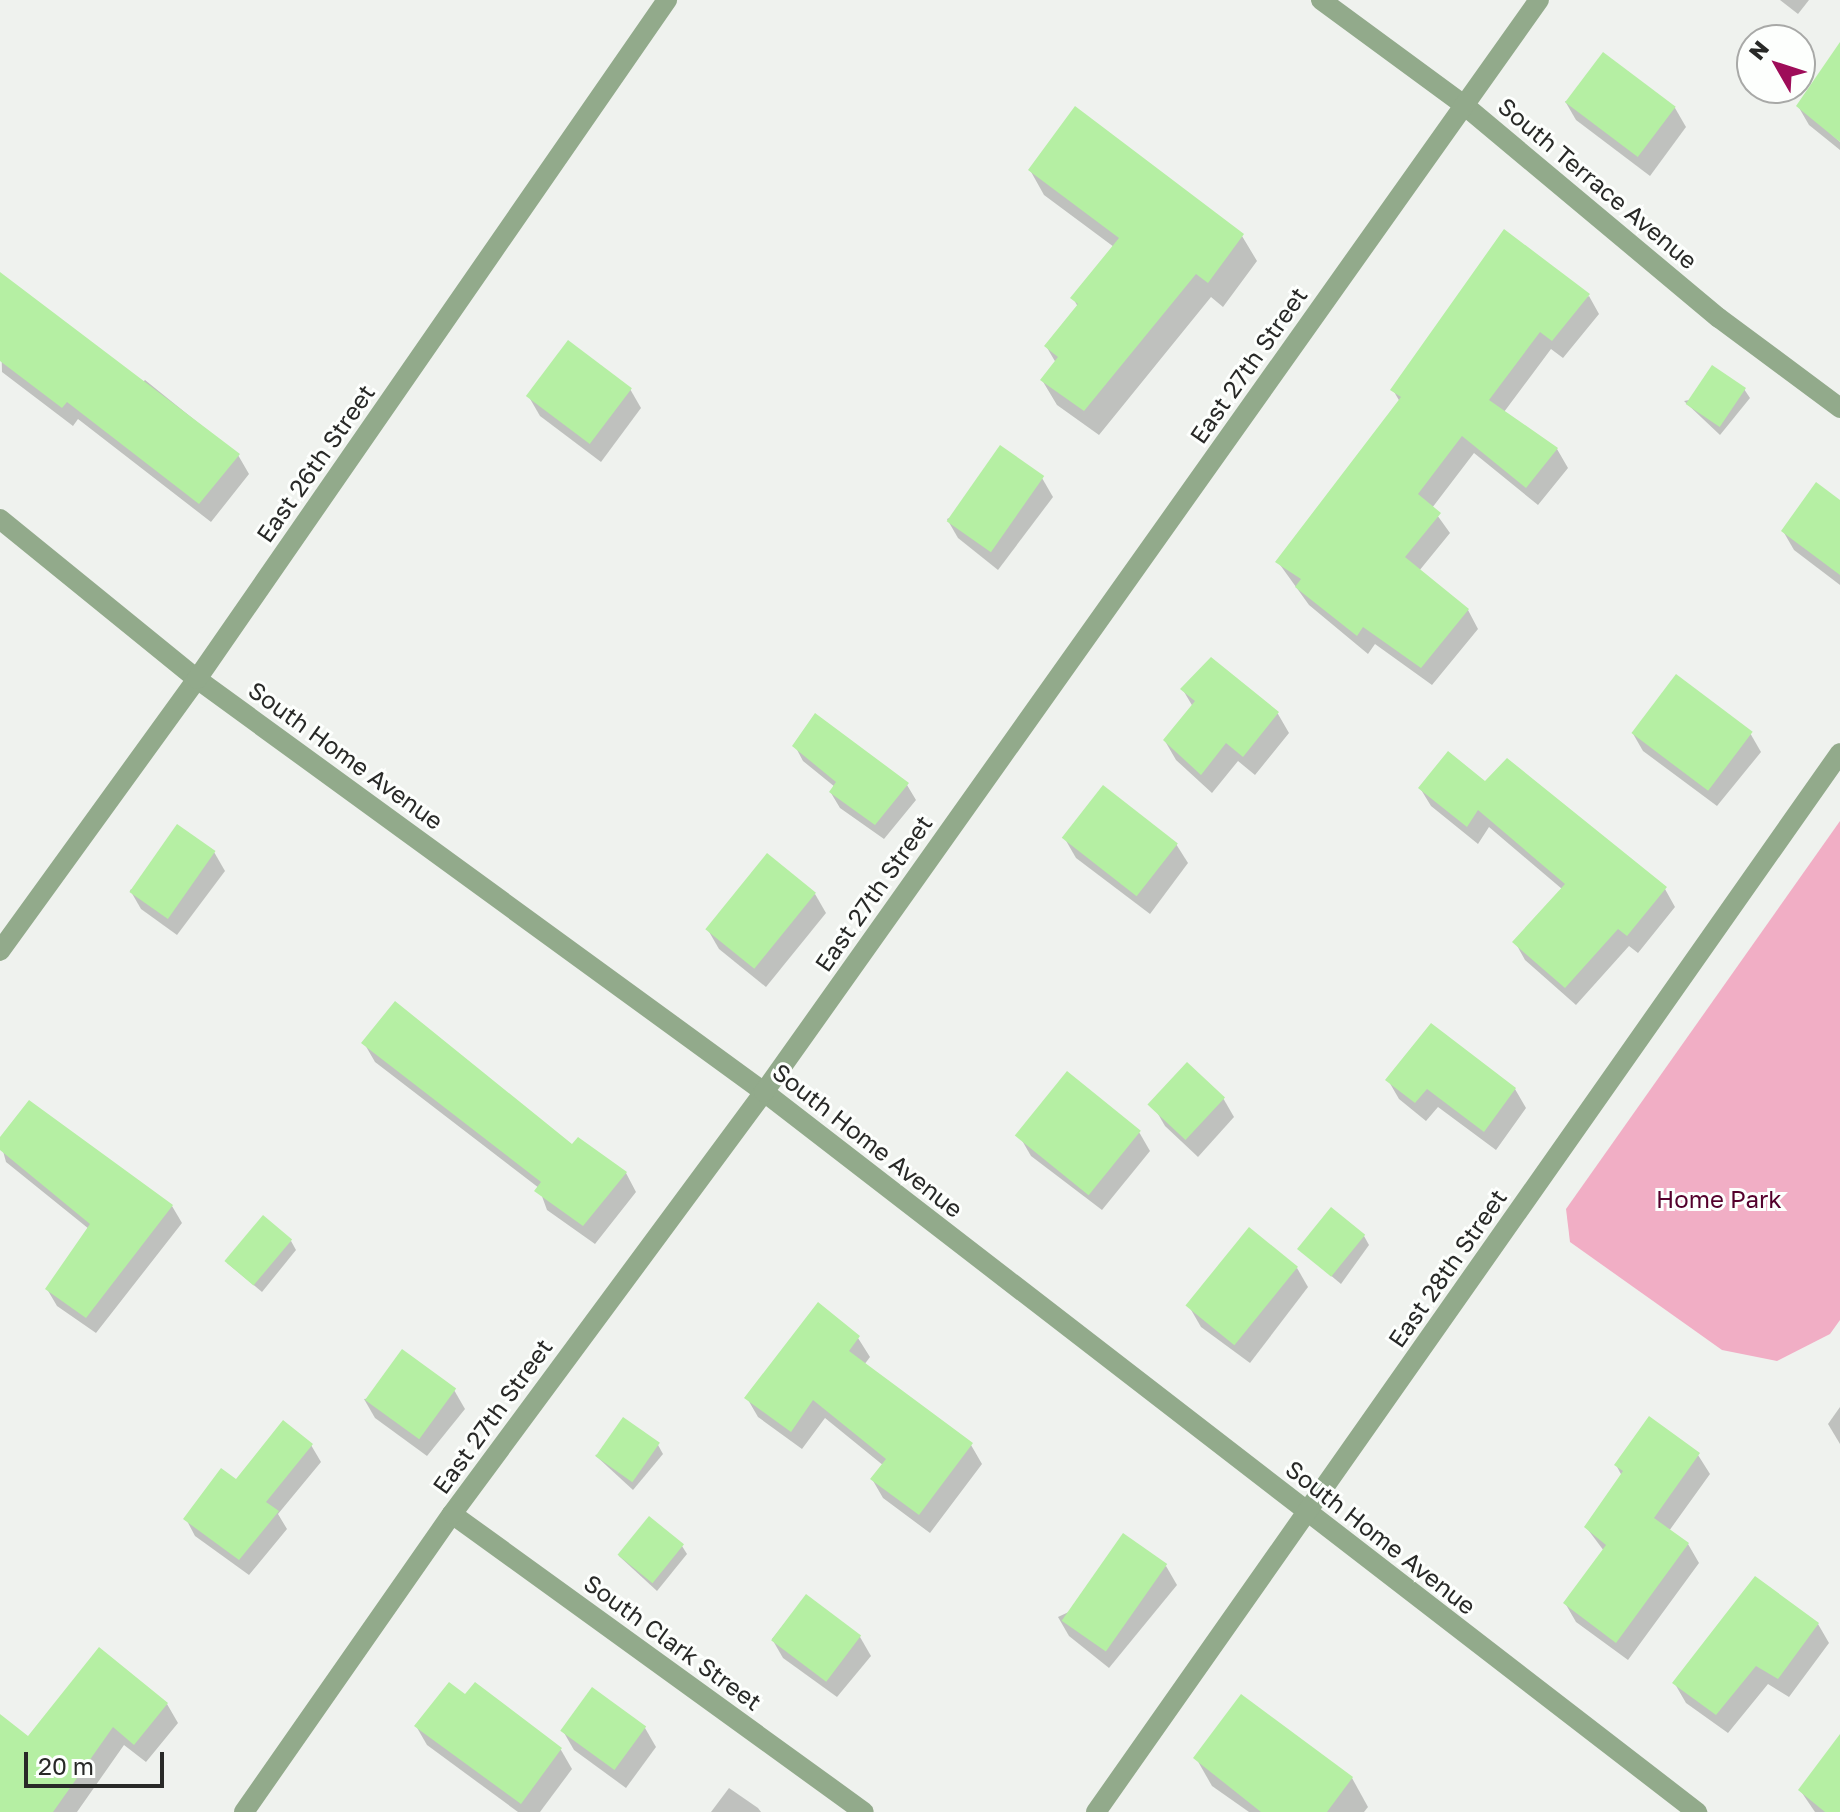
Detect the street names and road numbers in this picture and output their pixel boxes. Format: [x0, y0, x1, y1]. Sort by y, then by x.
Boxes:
street label: South Terrace Avenue [1493, 91, 1703, 275]
street label: East 27th Street [1183, 281, 1313, 449]
street label: East 26th Street [250, 379, 380, 547]
street label: South Home Avenue [243, 675, 449, 835]
street label: East 27th Street [808, 809, 938, 977]
street label: South Home Avenue [767, 1057, 969, 1223]
street label: East 28th Street [1382, 1183, 1512, 1353]
street label: East 27th Street [426, 1333, 558, 1499]
street label: South Home Avenue [1280, 1454, 1482, 1620]
street label: South Clark Street [579, 1568, 767, 1716]

